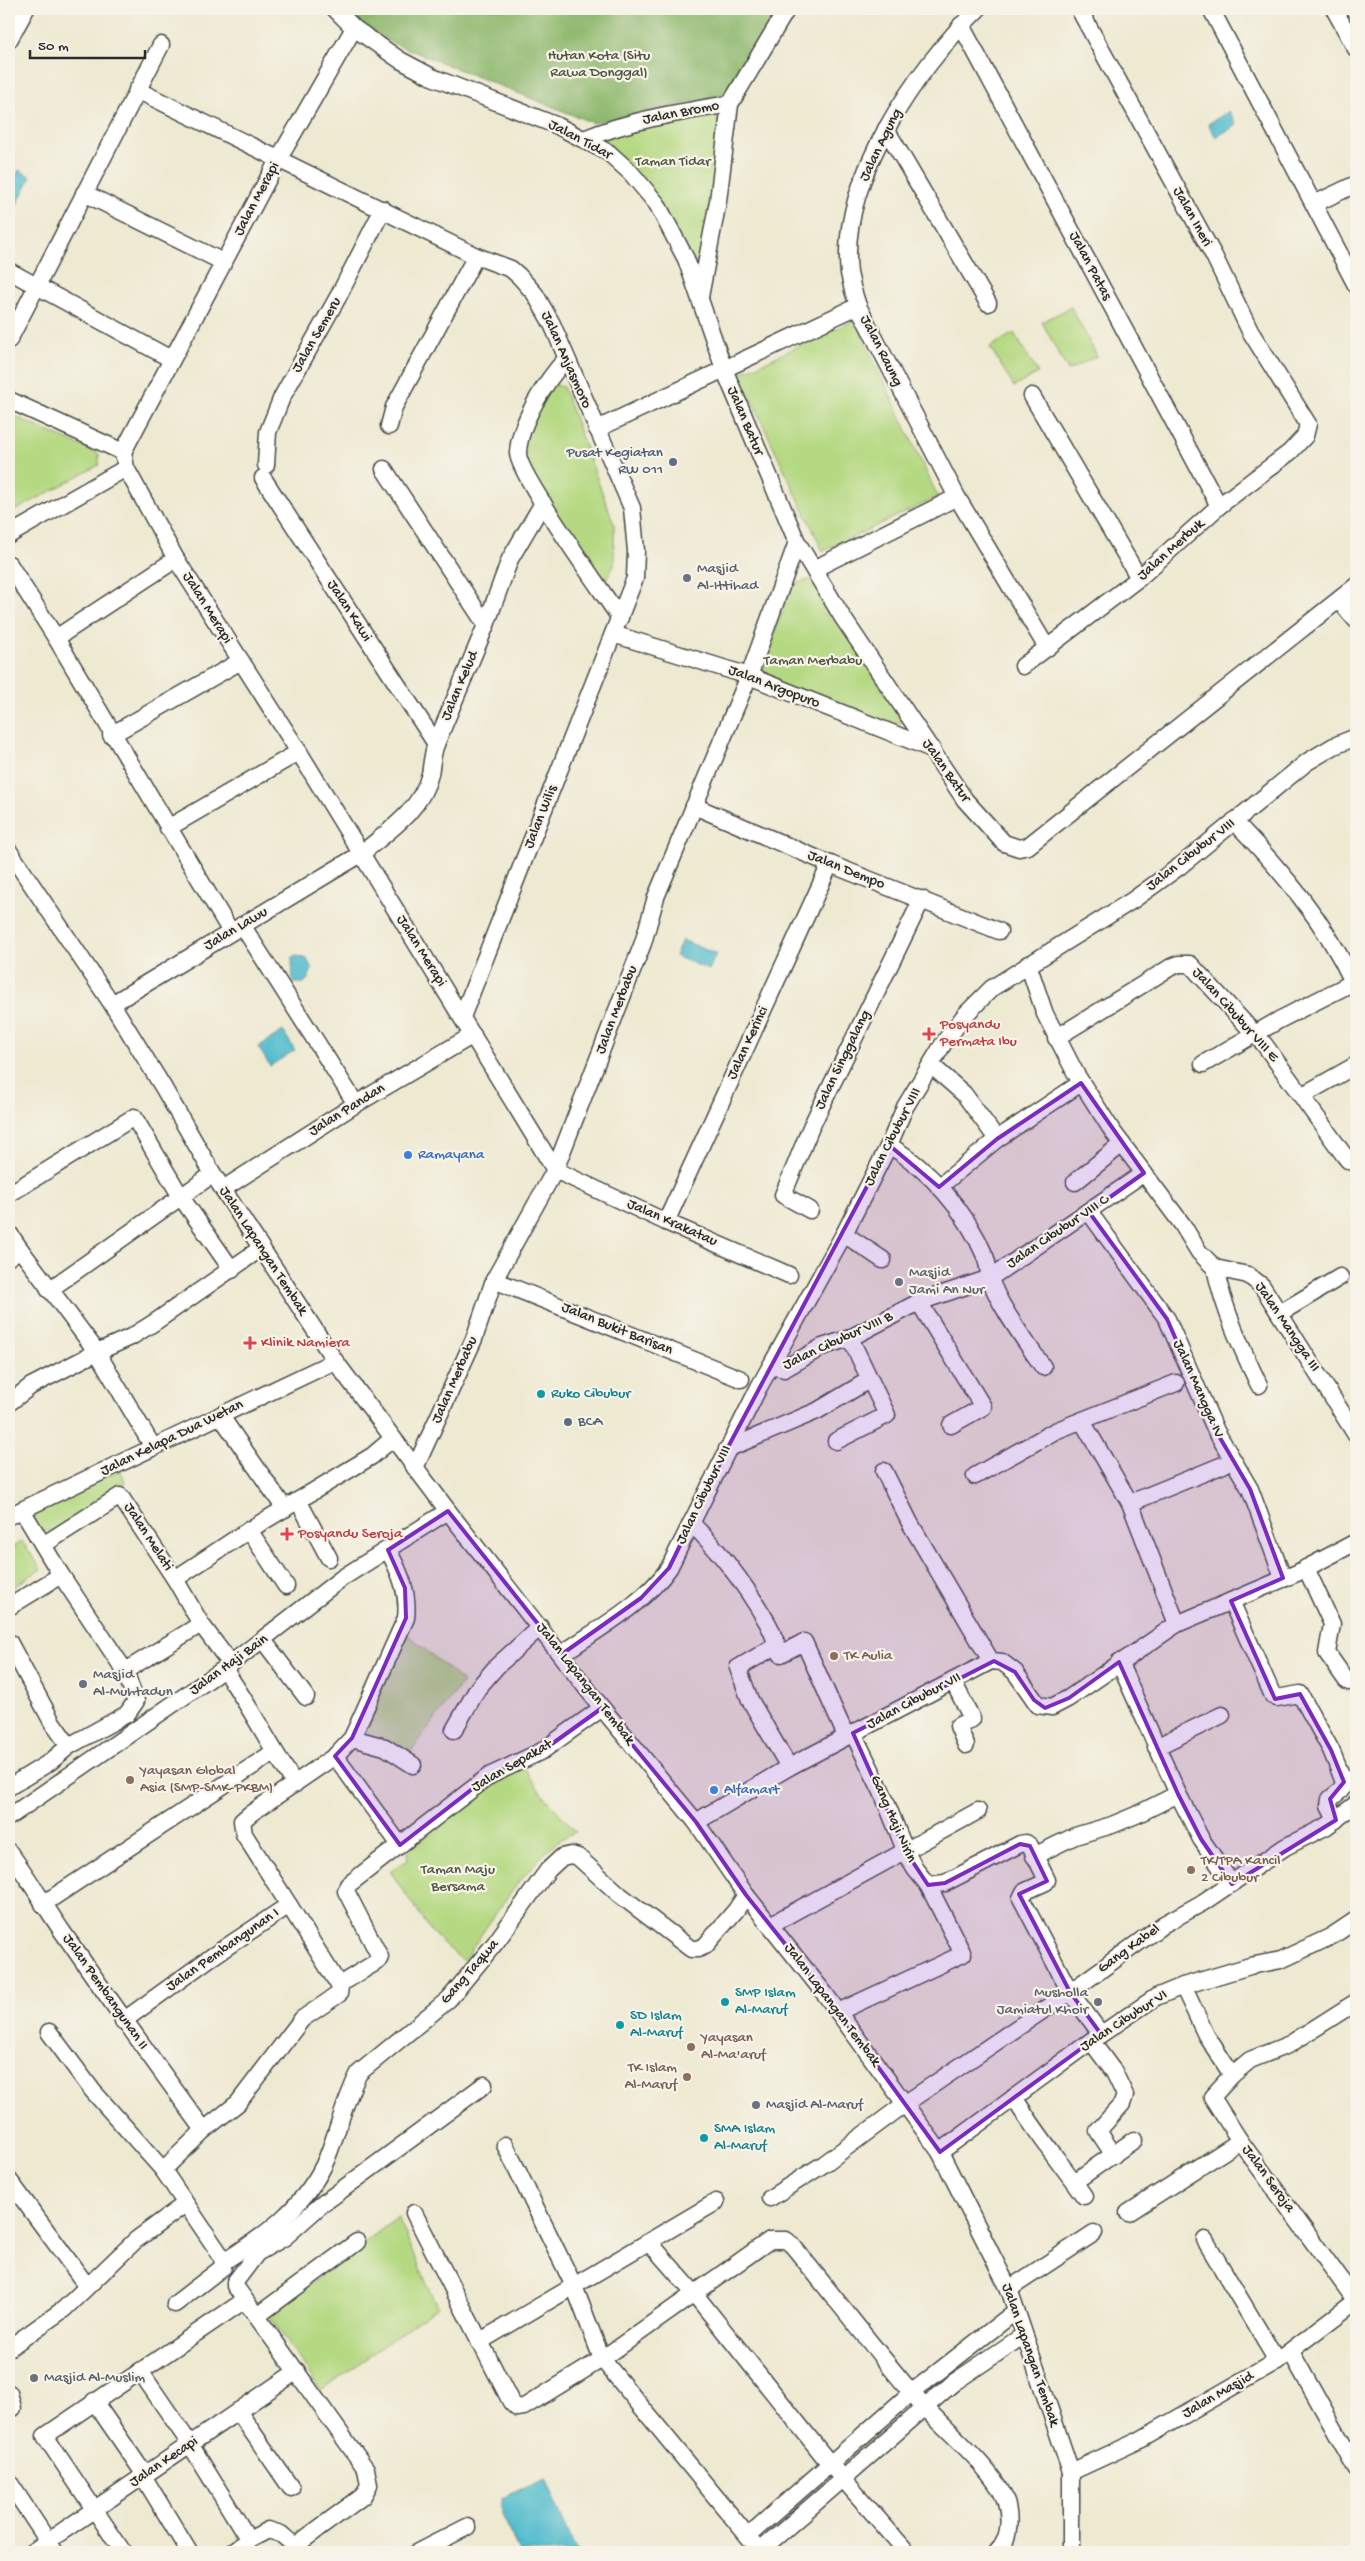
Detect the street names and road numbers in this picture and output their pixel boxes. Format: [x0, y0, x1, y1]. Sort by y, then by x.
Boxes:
street label: Jalan Bromo [641, 97, 721, 129]
street label: Jalan Agung [856, 106, 906, 184]
street label: Jalan Tidar [545, 116, 617, 165]
street label: Jalan Merapi [230, 159, 284, 239]
street label: Jalan Ineri [1168, 184, 1216, 250]
street label: Jalan Patas [1064, 229, 1116, 304]
street label: Jalan Semeru [288, 294, 346, 376]
street label: Jalan Anjasmoro [537, 309, 596, 411]
street label: Jalan Raung [855, 312, 907, 390]
street label: Jalan Batur [722, 384, 768, 460]
street label: Jalan Merbuk [1134, 514, 1209, 585]
street label: Jalan Merapi [178, 569, 236, 647]
street label: Jalan Kawi [322, 577, 376, 645]
street label: Jalan Kelud [437, 647, 483, 723]
street label: Jalan Argopuro [726, 661, 823, 713]
street label: Jalan Batur [918, 736, 975, 807]
street label: Jalan Wilis [520, 782, 562, 851]
street label: Jalan Cibubur VIII [1143, 815, 1239, 895]
street label: Jalan Dempo [805, 846, 888, 894]
street label: Jalan Lawu [201, 903, 271, 955]
street label: Jalan Merapi [392, 912, 450, 990]
street label: Jalan Merbabu [592, 963, 642, 1057]
street label: Jalan Cibubur VIII E [1188, 964, 1283, 1066]
street label: Jalan Kerinci [723, 1004, 773, 1082]
street label: Jalan Singgalang [811, 1007, 875, 1113]
street label: Jalan Pandan [306, 1079, 388, 1141]
street label: Jalan Cibubur VIII [860, 1085, 926, 1189]
street label: Jalan Lapangan Tembak [215, 1183, 312, 1320]
street label: Jalan Cibubur VIII C [1003, 1191, 1113, 1273]
street label: Jalan Krakatau [624, 1195, 720, 1251]
street label: Jalan Mangga III [1250, 1279, 1324, 1375]
street label: Jalan Bukit Barisan [559, 1298, 675, 1360]
street label: Jalan Cibubur VIII B [780, 1308, 896, 1374]
street label: Jalan Merbabu [428, 1334, 482, 1426]
street label: Jalan Mangga IV [1168, 1337, 1228, 1441]
street label: Jalan Kelapa Dua Wetan [98, 1396, 246, 1480]
street label: Jalan Cibubur VIII [672, 1443, 736, 1547]
street label: Jalan Melati [119, 1499, 177, 1575]
street label: Jalan Lapangan Tembak [532, 1619, 639, 1750]
street label: Jalan Haji Bain [186, 1630, 272, 1700]
street label: Jalan Cibubur VII [864, 1669, 964, 1733]
street label: Jalan Sepakat [468, 1735, 557, 1796]
street label: Gang Haji Nirin [866, 1772, 920, 1866]
street label: Jalan Pembangunan I [163, 1904, 283, 1996]
street label: Gang Kabel [1094, 1920, 1164, 1978]
street label: Jalan Pembangunan II [58, 1931, 152, 2053]
street label: Gang Taqwa [437, 1935, 503, 2008]
street label: Jalan Lapangan Tembak [780, 1940, 885, 2071]
street label: Jalan Cibubur VI [1077, 1986, 1171, 2056]
street label: Jalan Seroja [1237, 2142, 1299, 2217]
street label: Jalan Lapangan Tembak [997, 2281, 1063, 2430]
street label: Jalan Masjid [1179, 2367, 1258, 2423]
street label: Jalan Kecapi [126, 2433, 202, 2491]

